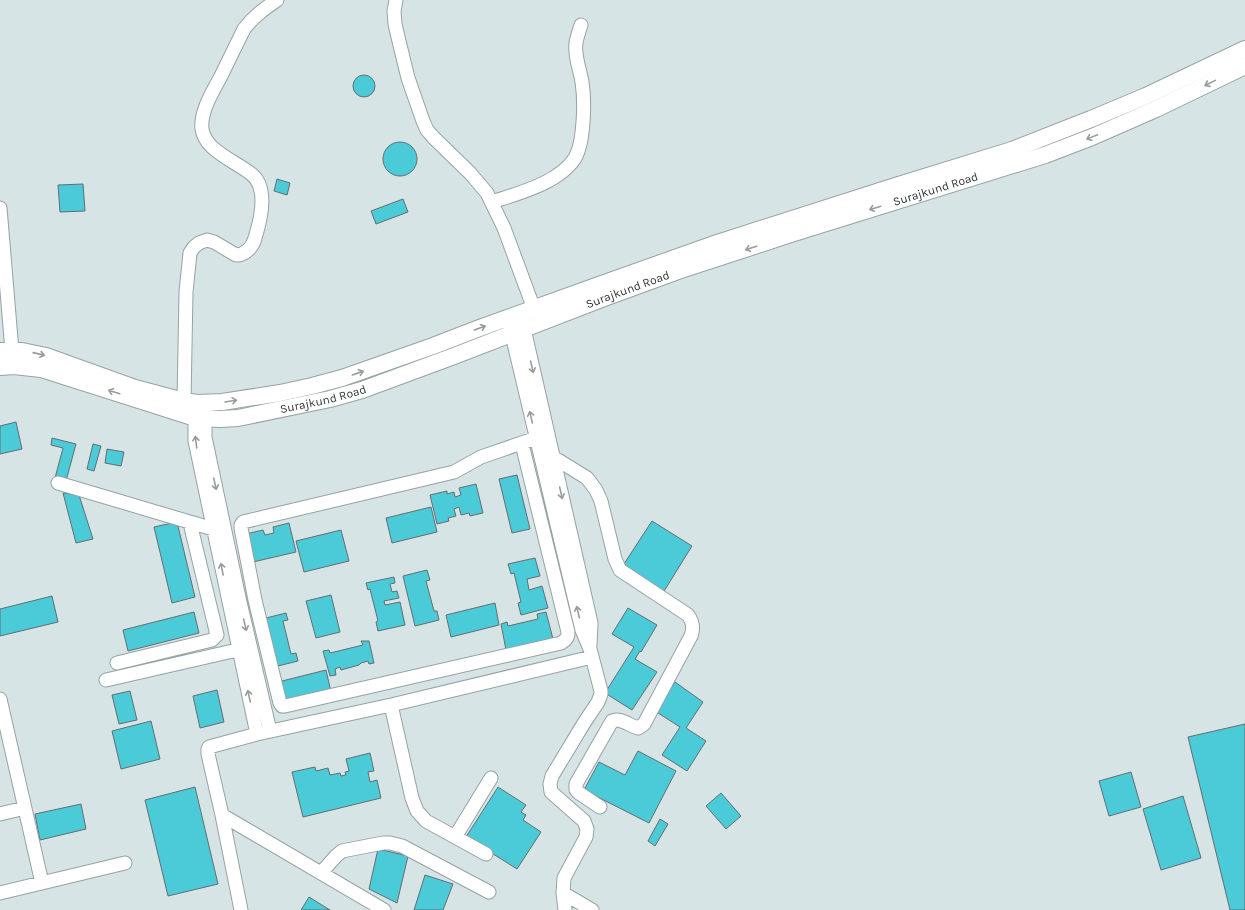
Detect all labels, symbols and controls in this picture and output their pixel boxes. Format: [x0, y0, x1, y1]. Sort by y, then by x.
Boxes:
one-way arrow [1204, 80, 1216, 87]
one-way arrow [1086, 134, 1098, 141]
street label: Surajkund Road [891, 169, 980, 209]
one-way arrow [869, 205, 882, 212]
one-way arrow [746, 244, 758, 252]
street label: Surajkund Road [584, 268, 671, 311]
one-way arrow [473, 323, 485, 331]
one-way arrow [32, 351, 45, 359]
one-way arrow [529, 360, 537, 373]
one-way arrow [351, 368, 363, 376]
street label: Surajkund Road [279, 382, 368, 416]
one-way arrow [108, 388, 121, 395]
one-way arrow [224, 397, 237, 405]
one-way arrow [527, 411, 535, 424]
one-way arrow [192, 436, 199, 449]
one-way arrow [212, 478, 220, 491]
one-way arrow [558, 487, 566, 500]
one-way arrow [218, 563, 226, 576]
one-way arrow [573, 606, 581, 619]
one-way arrow [242, 618, 250, 631]
one-way arrow [245, 690, 253, 703]

